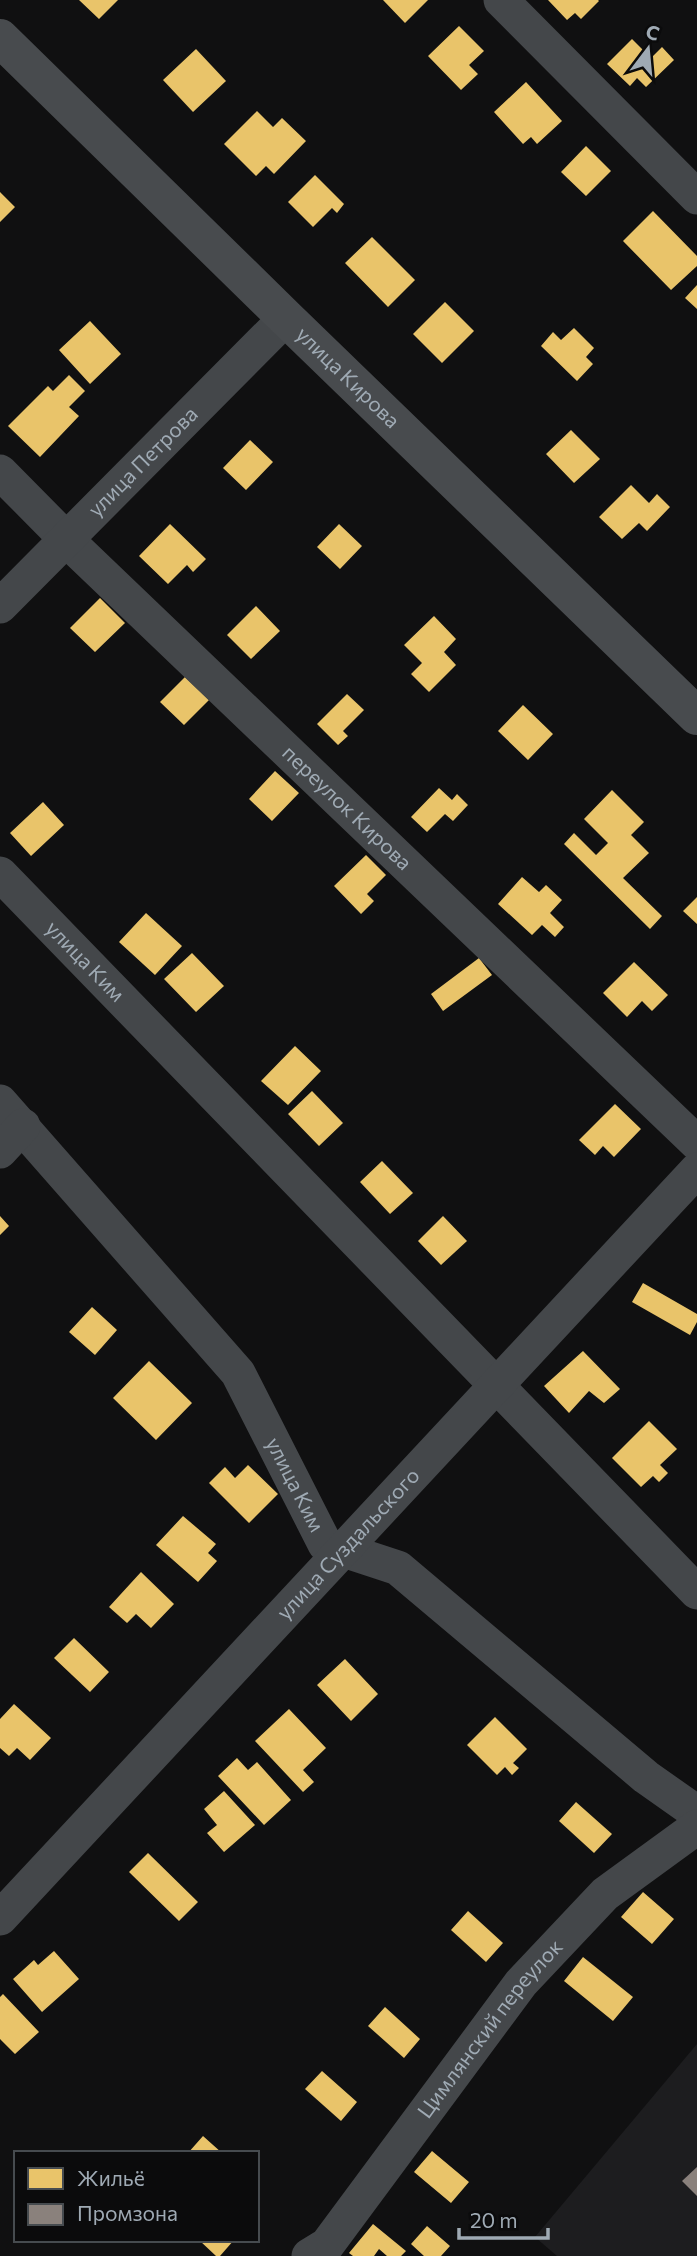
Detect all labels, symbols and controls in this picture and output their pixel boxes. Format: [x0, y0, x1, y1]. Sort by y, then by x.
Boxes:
north arrow [613, 14, 683, 84]
text: С [643, 19, 662, 45]
street label: улица Кирова [292, 321, 406, 432]
street label: улица Петрова [82, 401, 202, 521]
street label: переулок Кирова [278, 739, 418, 875]
street label: улица Ким [41, 915, 131, 1006]
street label: улица Ким [262, 1433, 331, 1535]
street label: улица Суздальского [271, 1462, 424, 1624]
street label: Цимлянский переулок [411, 1933, 567, 2122]
legend [14, 2151, 259, 2242]
text: Жильё [77, 2165, 145, 2190]
scale bar [459, 2196, 548, 2240]
text: Промзона [77, 2200, 178, 2225]
text: 20 m [470, 2207, 518, 2232]

